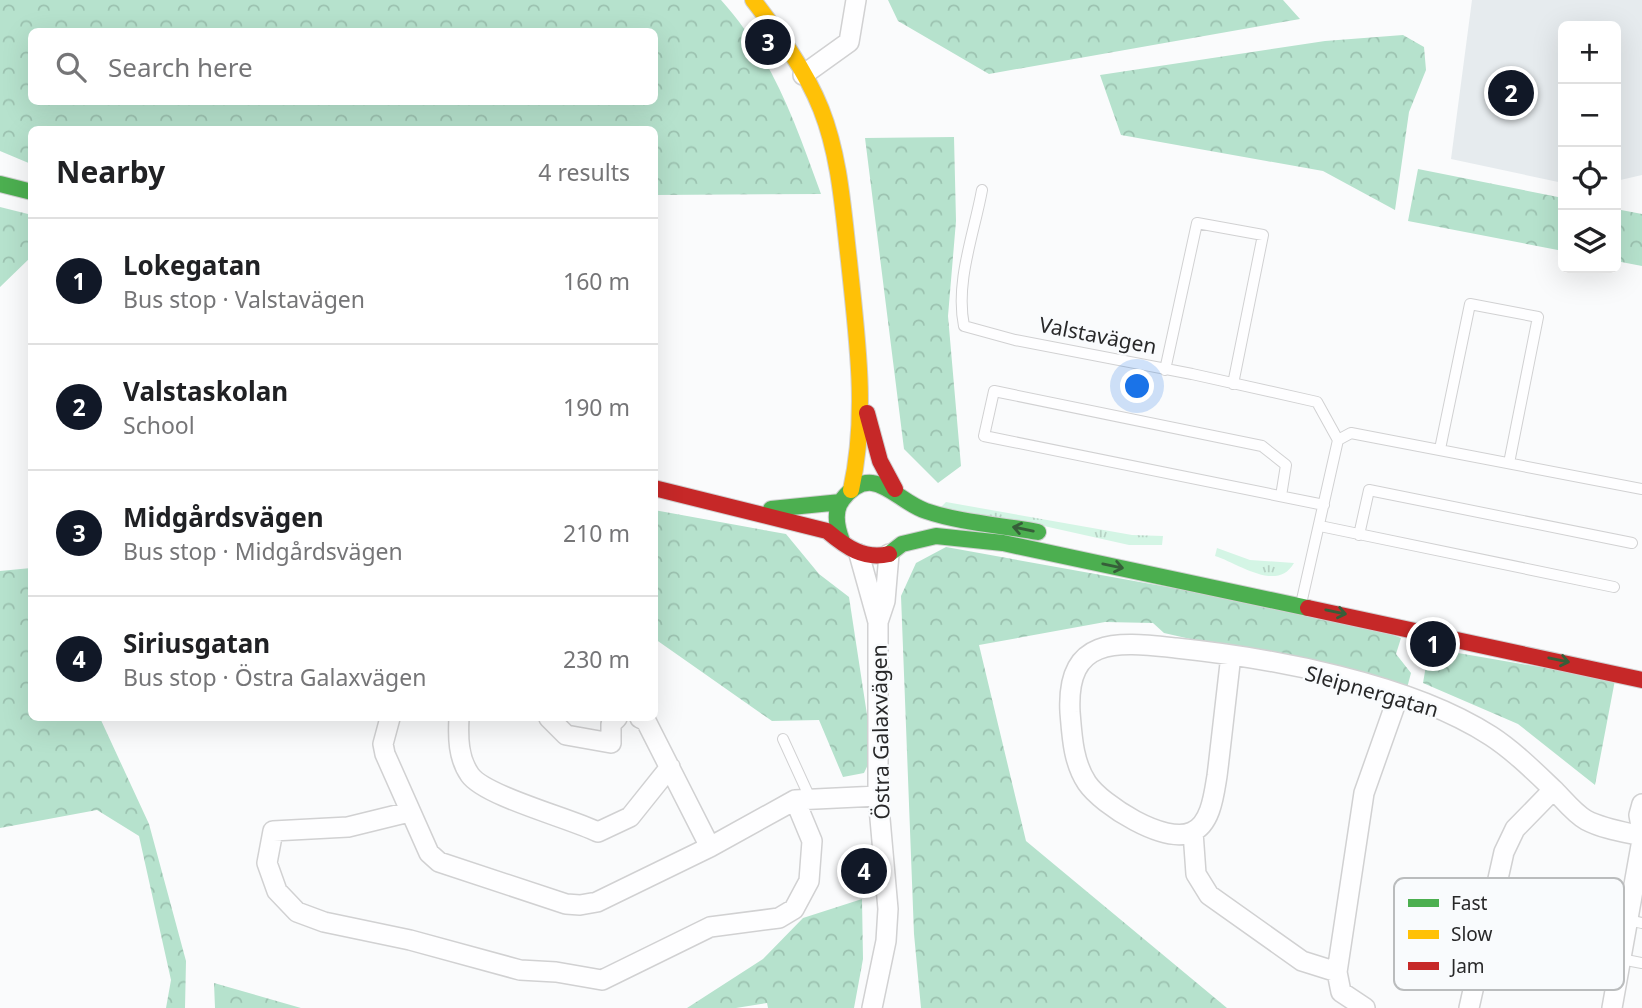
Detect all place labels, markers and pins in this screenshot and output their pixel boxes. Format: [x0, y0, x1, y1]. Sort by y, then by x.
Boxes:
pin: 3 [745, 16, 791, 68]
pin: 2 [1488, 67, 1534, 119]
pin: 1 [1410, 618, 1456, 670]
pin: 4 [841, 845, 887, 897]

